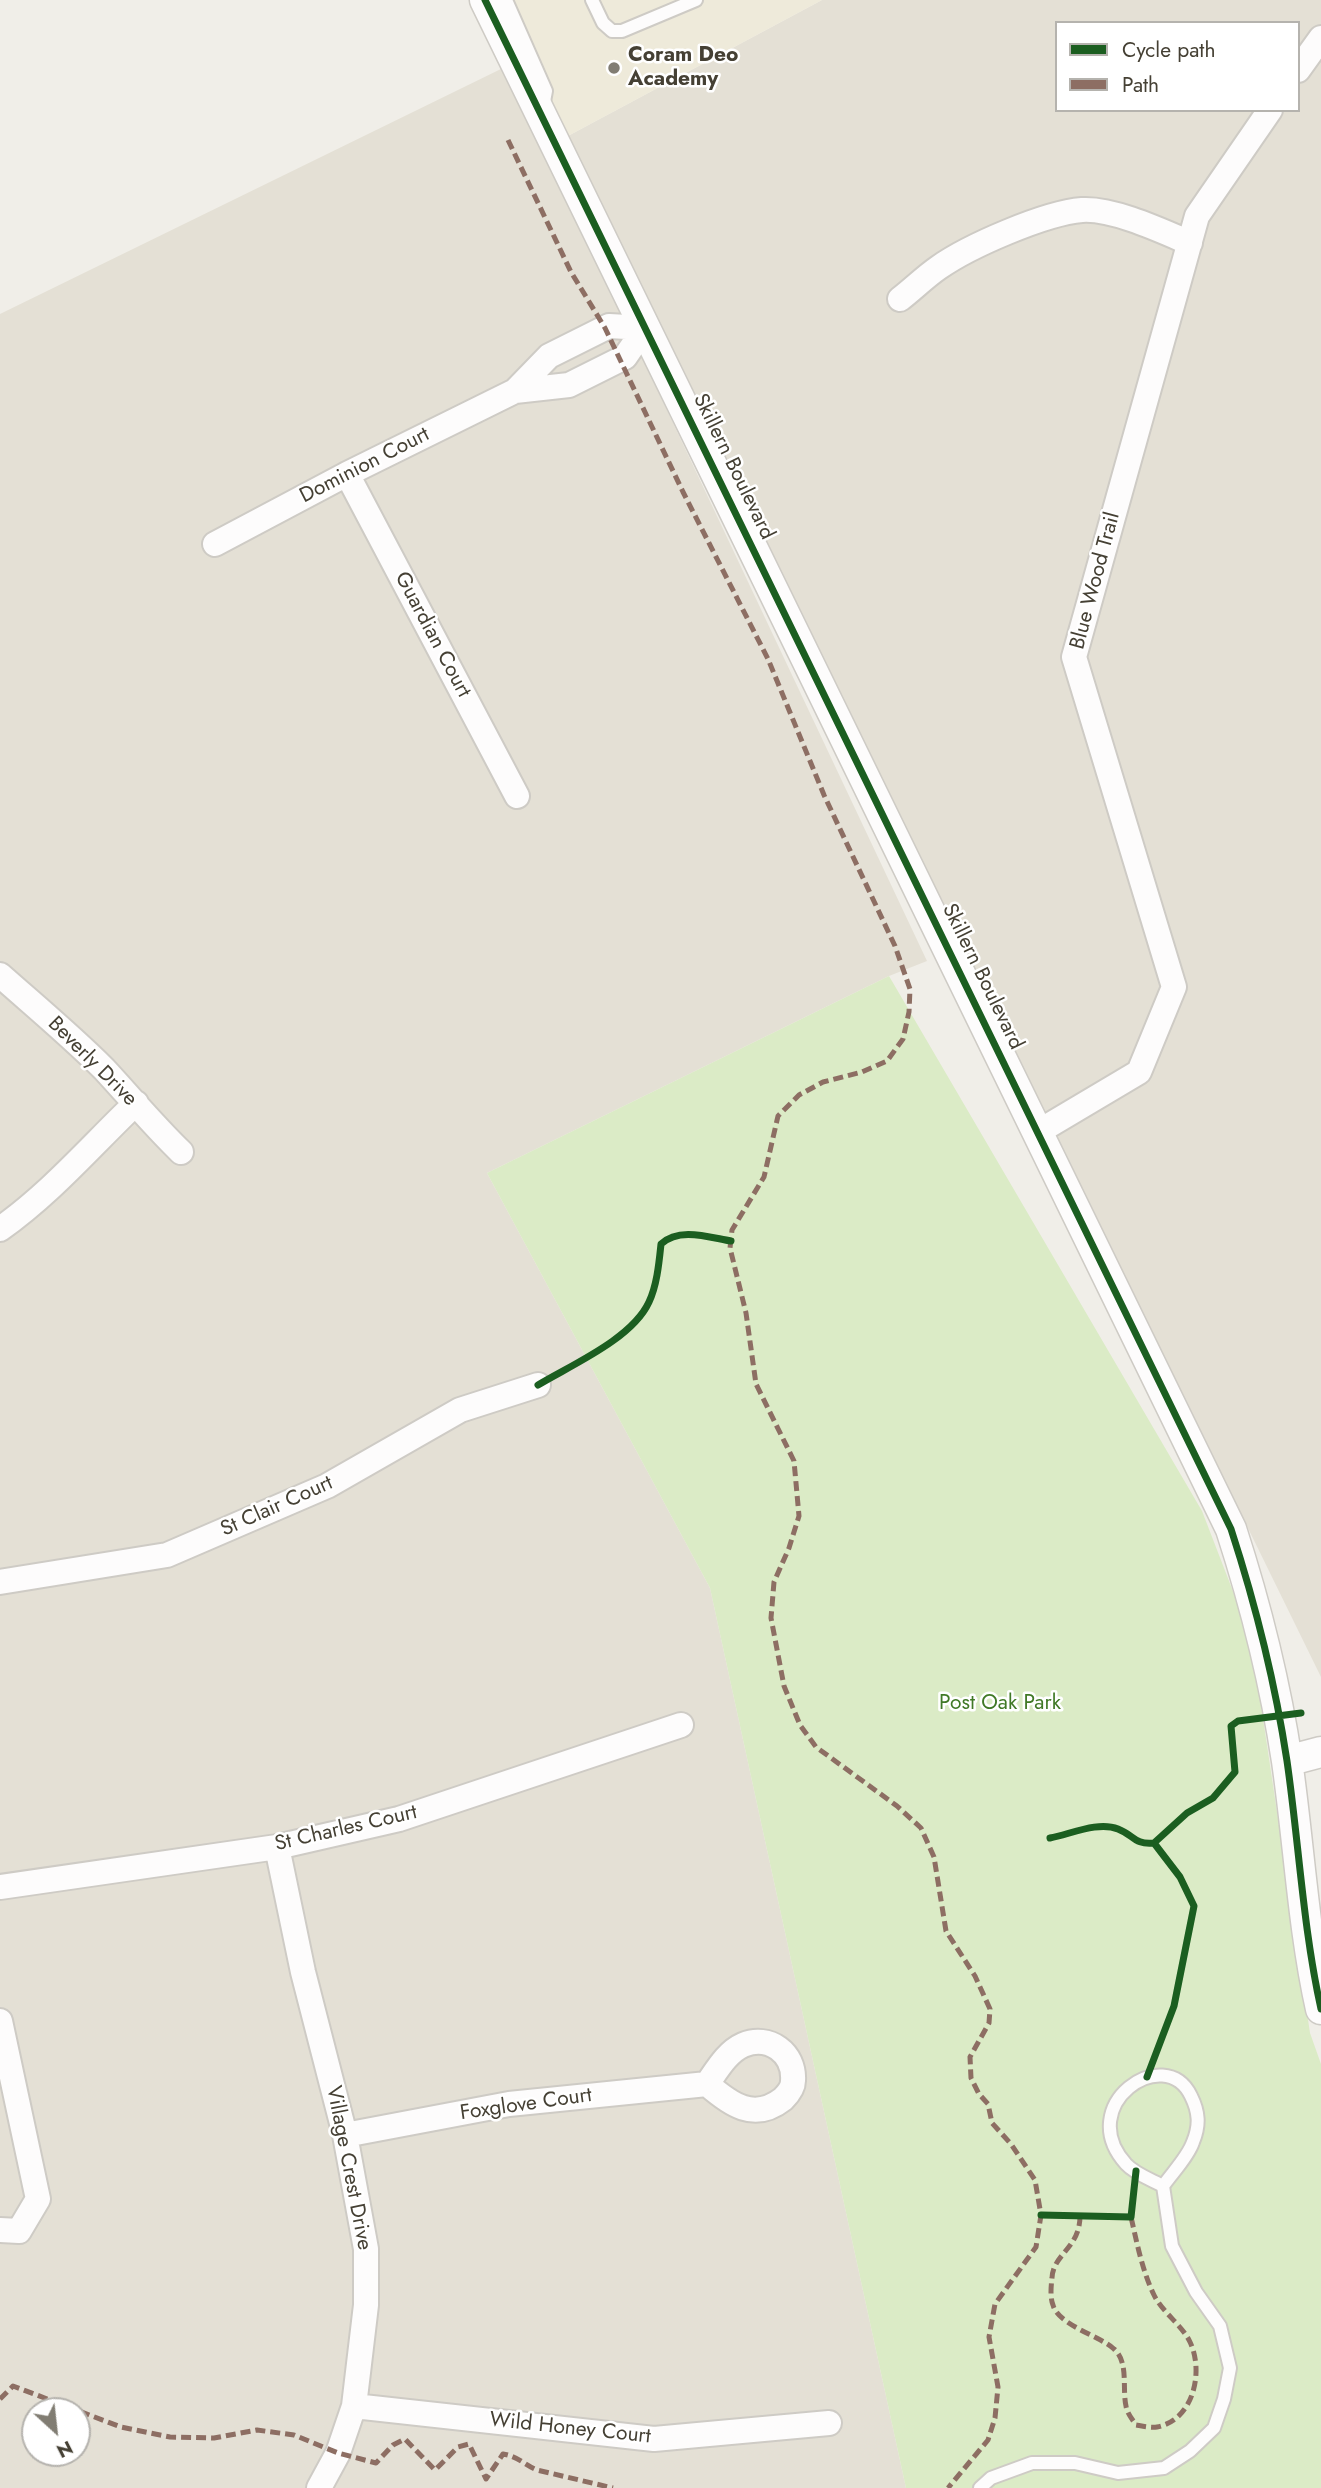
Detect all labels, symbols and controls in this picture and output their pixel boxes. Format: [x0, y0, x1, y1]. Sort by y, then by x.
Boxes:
legend [1055, 21, 1300, 112]
text: Cycle path [1122, 35, 1215, 65]
place label: Coram Deo Academy [628, 43, 738, 93]
marker: Coram Deo Academy [606, 60, 622, 76]
text: Path [1122, 70, 1159, 100]
street label: Skillern Boulevard [687, 390, 779, 544]
street label: Dominion Court [296, 423, 434, 509]
street label: Blue Wood Trail [1066, 510, 1126, 652]
street label: Guardian Court [388, 568, 476, 702]
street label: Skillern Boulevard [936, 900, 1028, 1054]
street label: Beverly Drive [42, 1012, 142, 1112]
street label: St Clair Court [217, 1471, 337, 1543]
park label: Post Oak Park [939, 1691, 1061, 1717]
street label: St Charles Court [272, 1800, 420, 1858]
street label: Foxglove Court [459, 2083, 593, 2127]
street label: Village Crest Drive [320, 2084, 376, 2252]
north arrow [21, 2397, 91, 2467]
street label: Wild Honey Court [488, 2408, 652, 2450]
text: N [52, 2434, 78, 2465]

